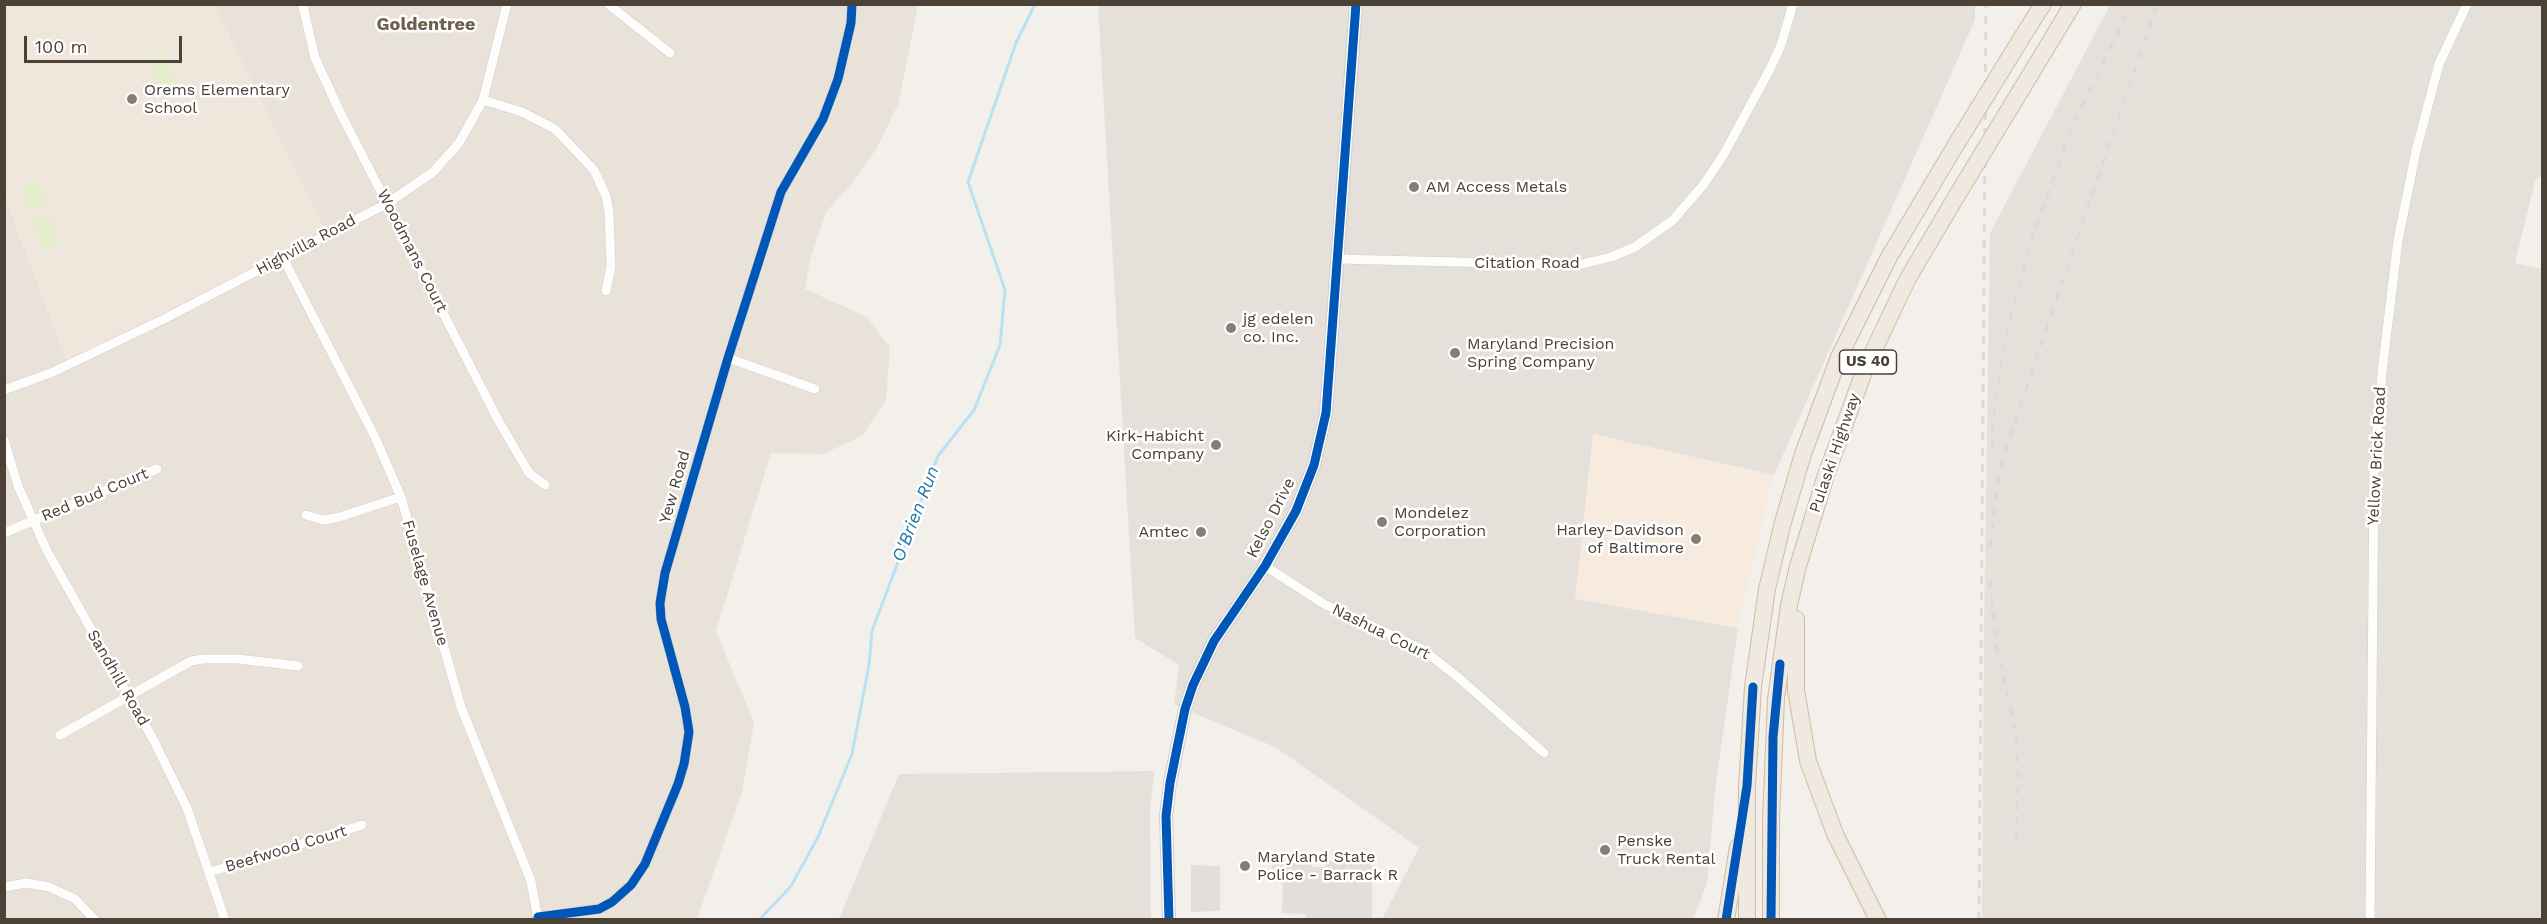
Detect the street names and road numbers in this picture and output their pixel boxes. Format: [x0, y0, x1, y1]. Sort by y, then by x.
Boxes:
street label: Woodmans Court [373, 186, 451, 316]
street label: Highvilla Road [253, 211, 359, 279]
street label: Citation Road [1474, 253, 1580, 273]
road number: US 40 [1840, 350, 1896, 374]
street label: Yellow Brick Road [2364, 386, 2390, 526]
street label: Pulaski Highway [1806, 391, 1864, 515]
street label: Yew Road [655, 448, 695, 526]
street label: Red Bud Court [39, 464, 151, 526]
street label: Kelso Drive [1243, 475, 1299, 561]
street label: Fuselage Avenue [398, 518, 452, 648]
street label: Nashua Court [1329, 600, 1433, 664]
street label: Sandhill Road [83, 627, 153, 729]
street label: Beefwood Court [223, 821, 349, 877]

